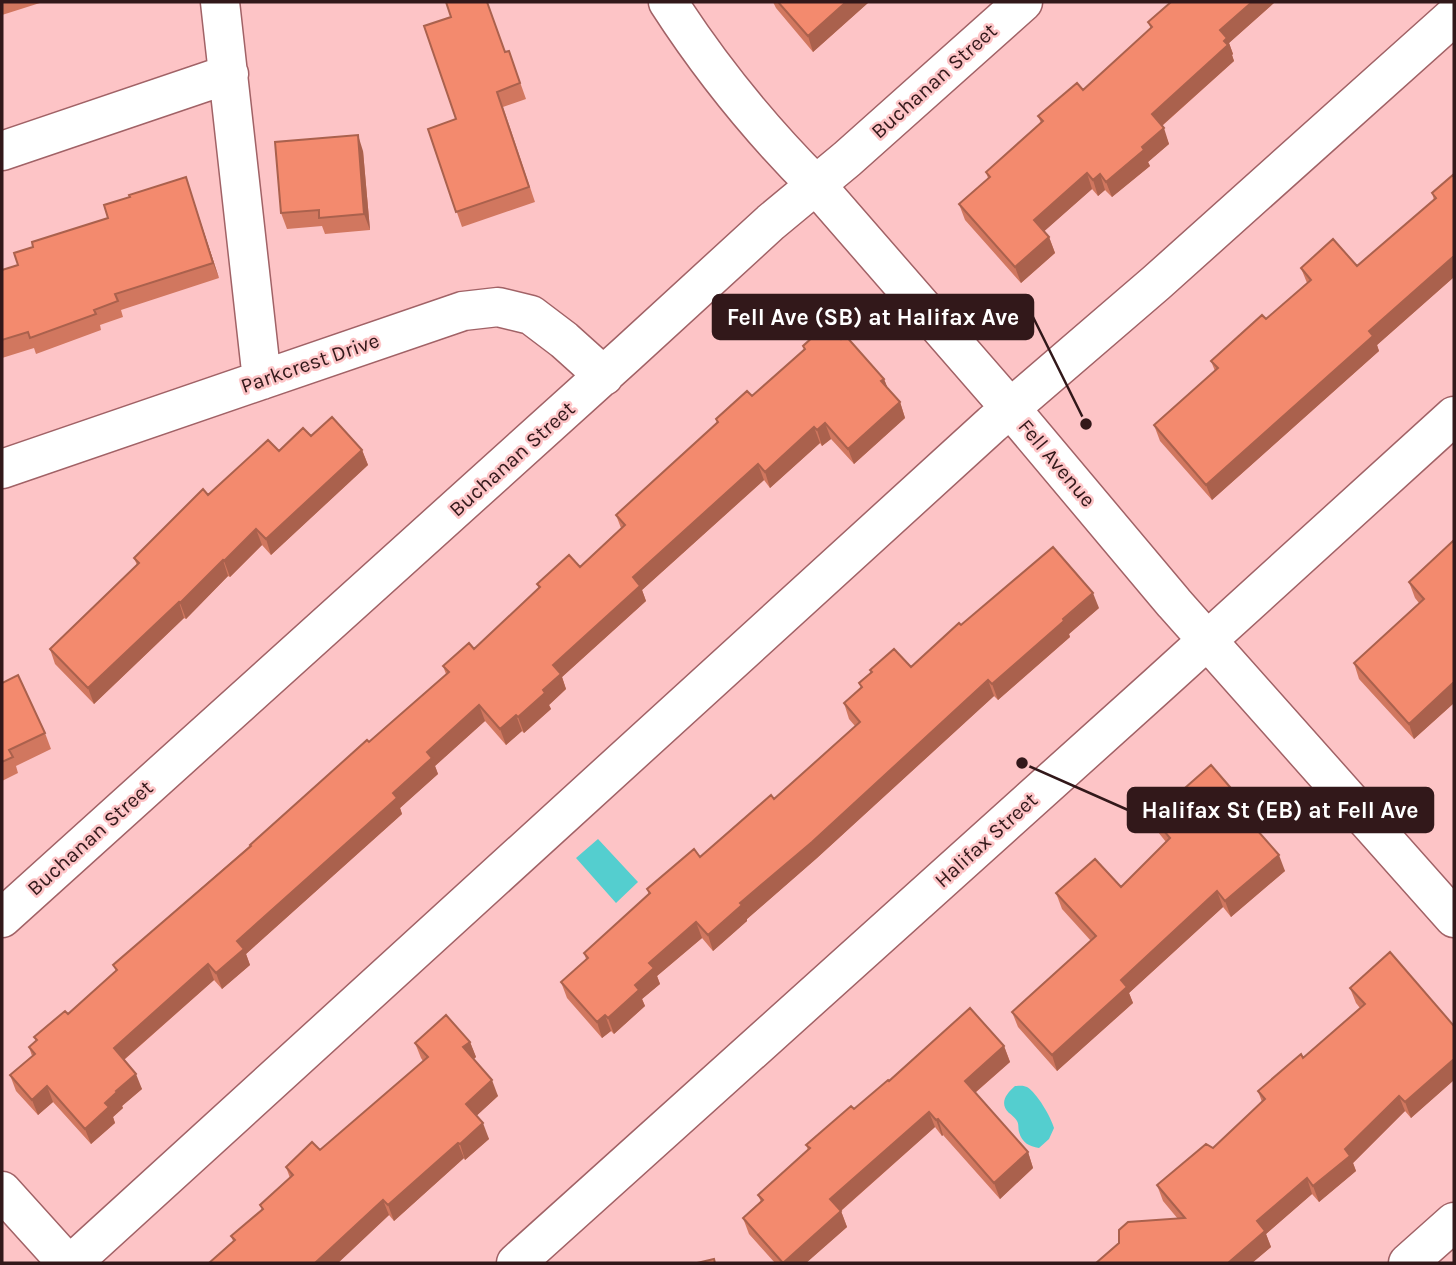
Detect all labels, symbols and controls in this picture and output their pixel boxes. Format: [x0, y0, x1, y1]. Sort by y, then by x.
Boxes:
street label: Buchanan Street [866, 18, 1002, 144]
callout: Fell Ave (SB) at Halifax Ave [713, 295, 1033, 339]
text: Fell Ave (SB) at Halifax Ave [727, 304, 1019, 331]
street label: Parkcrest Drive [238, 328, 382, 398]
street label: Buchanan Street [444, 396, 580, 522]
street label: Fell Avenue [1013, 414, 1101, 512]
street label: Buchanan Street [22, 775, 158, 901]
street label: Halifax Street [930, 788, 1042, 892]
callout: Halifax St (EB) at Fell Ave [1128, 788, 1433, 832]
text: Halifax St (EB) at Fell Ave [1141, 797, 1419, 824]

